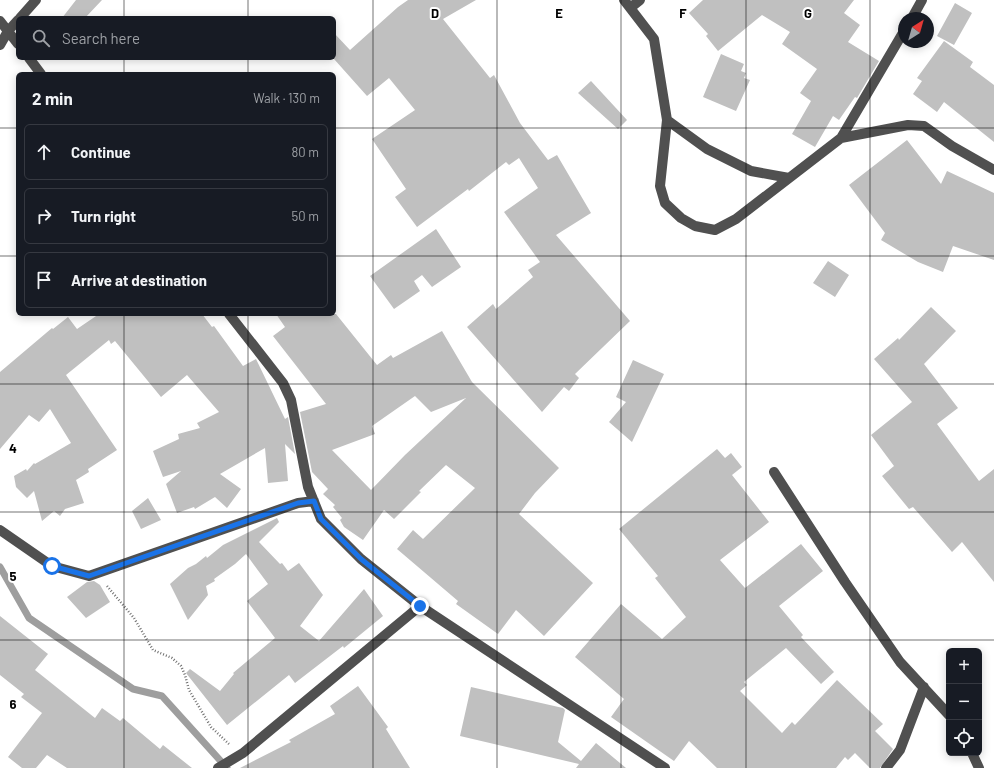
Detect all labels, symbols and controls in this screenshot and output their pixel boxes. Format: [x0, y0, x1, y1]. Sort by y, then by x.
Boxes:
text: D [431, 5, 439, 21]
text: E [555, 5, 563, 21]
text: F [679, 5, 687, 21]
text: G [804, 5, 812, 21]
north arrow [898, 12, 934, 48]
search box [16, 16, 336, 60]
icon: search [30, 27, 52, 49]
text: Search here [62, 29, 140, 47]
text: 2 min [32, 88, 73, 108]
text: Walk · 130 m [253, 90, 320, 106]
icon: ahead [33, 141, 55, 163]
text: Continue [71, 143, 131, 161]
text: 80 m [292, 144, 319, 160]
icon: right [33, 205, 55, 227]
text: Turn right [71, 207, 136, 225]
text: 50 m [292, 208, 319, 224]
icon: arrive [33, 269, 55, 291]
text: Arrive at destination [71, 271, 207, 289]
text: 4 [9, 440, 17, 456]
route start [43, 557, 61, 575]
text: 5 [9, 568, 17, 584]
route end [411, 597, 429, 615]
map controls [946, 648, 982, 756]
button: + [946, 648, 982, 684]
button: − [946, 684, 982, 720]
text: 6 [10, 696, 17, 712]
button: locate [946, 720, 982, 756]

